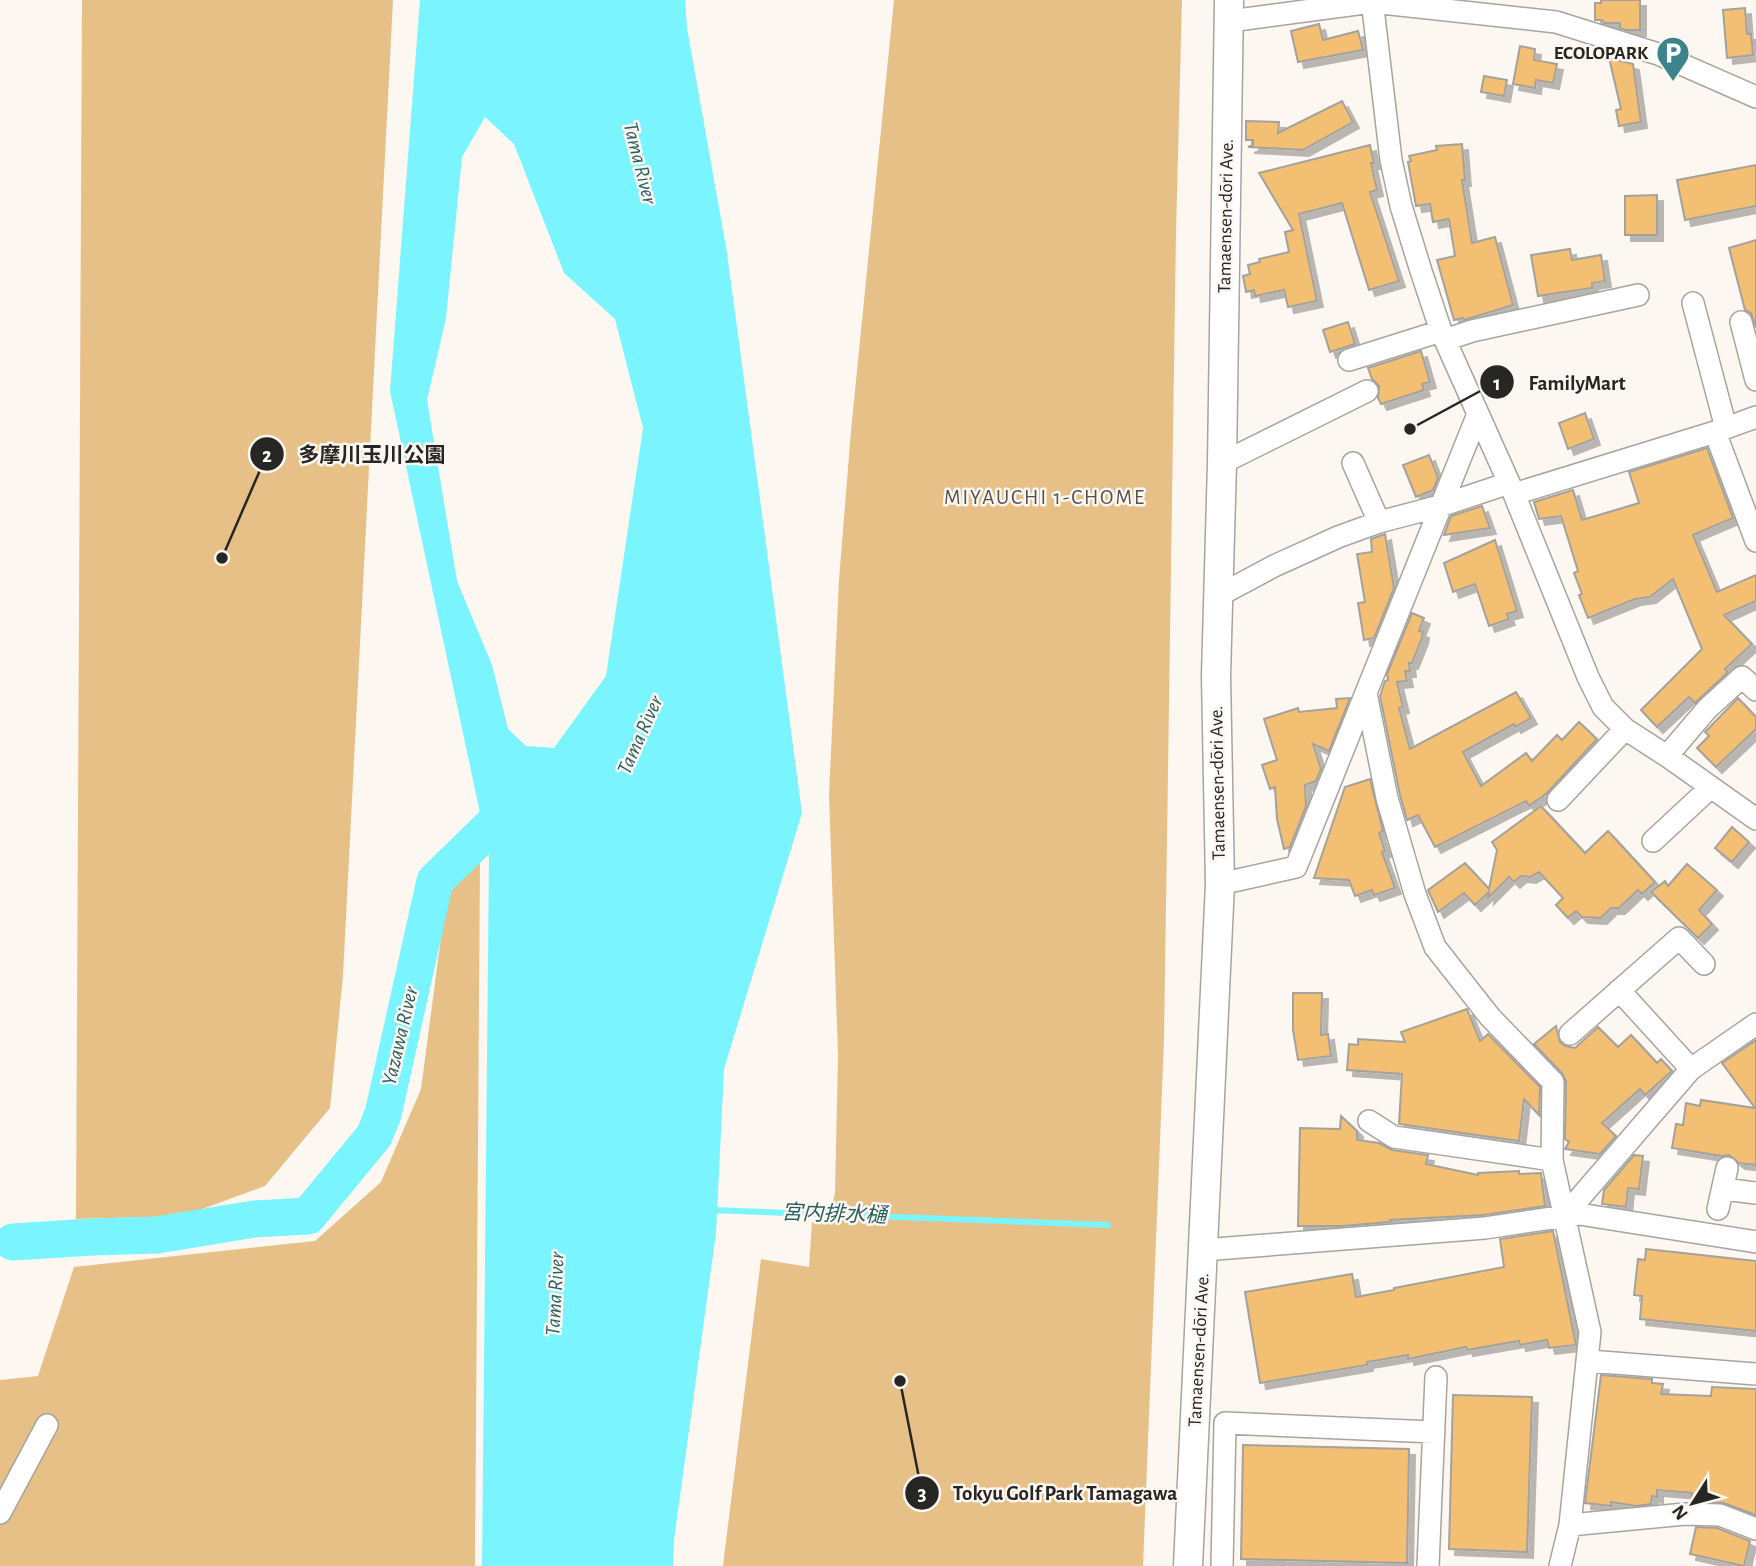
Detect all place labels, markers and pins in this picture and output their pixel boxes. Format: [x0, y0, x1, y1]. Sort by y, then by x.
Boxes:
parking icon: ECOLOPARK [1654, 34, 1692, 83]
place label: ECOLOPARK [1554, 44, 1649, 63]
callout: FamilyMart [1480, 361, 1640, 403]
callout: 多摩川玉川公園 [250, 433, 460, 475]
callout: Tokyu Golf Park Tamagawa [904, 1472, 1192, 1514]

